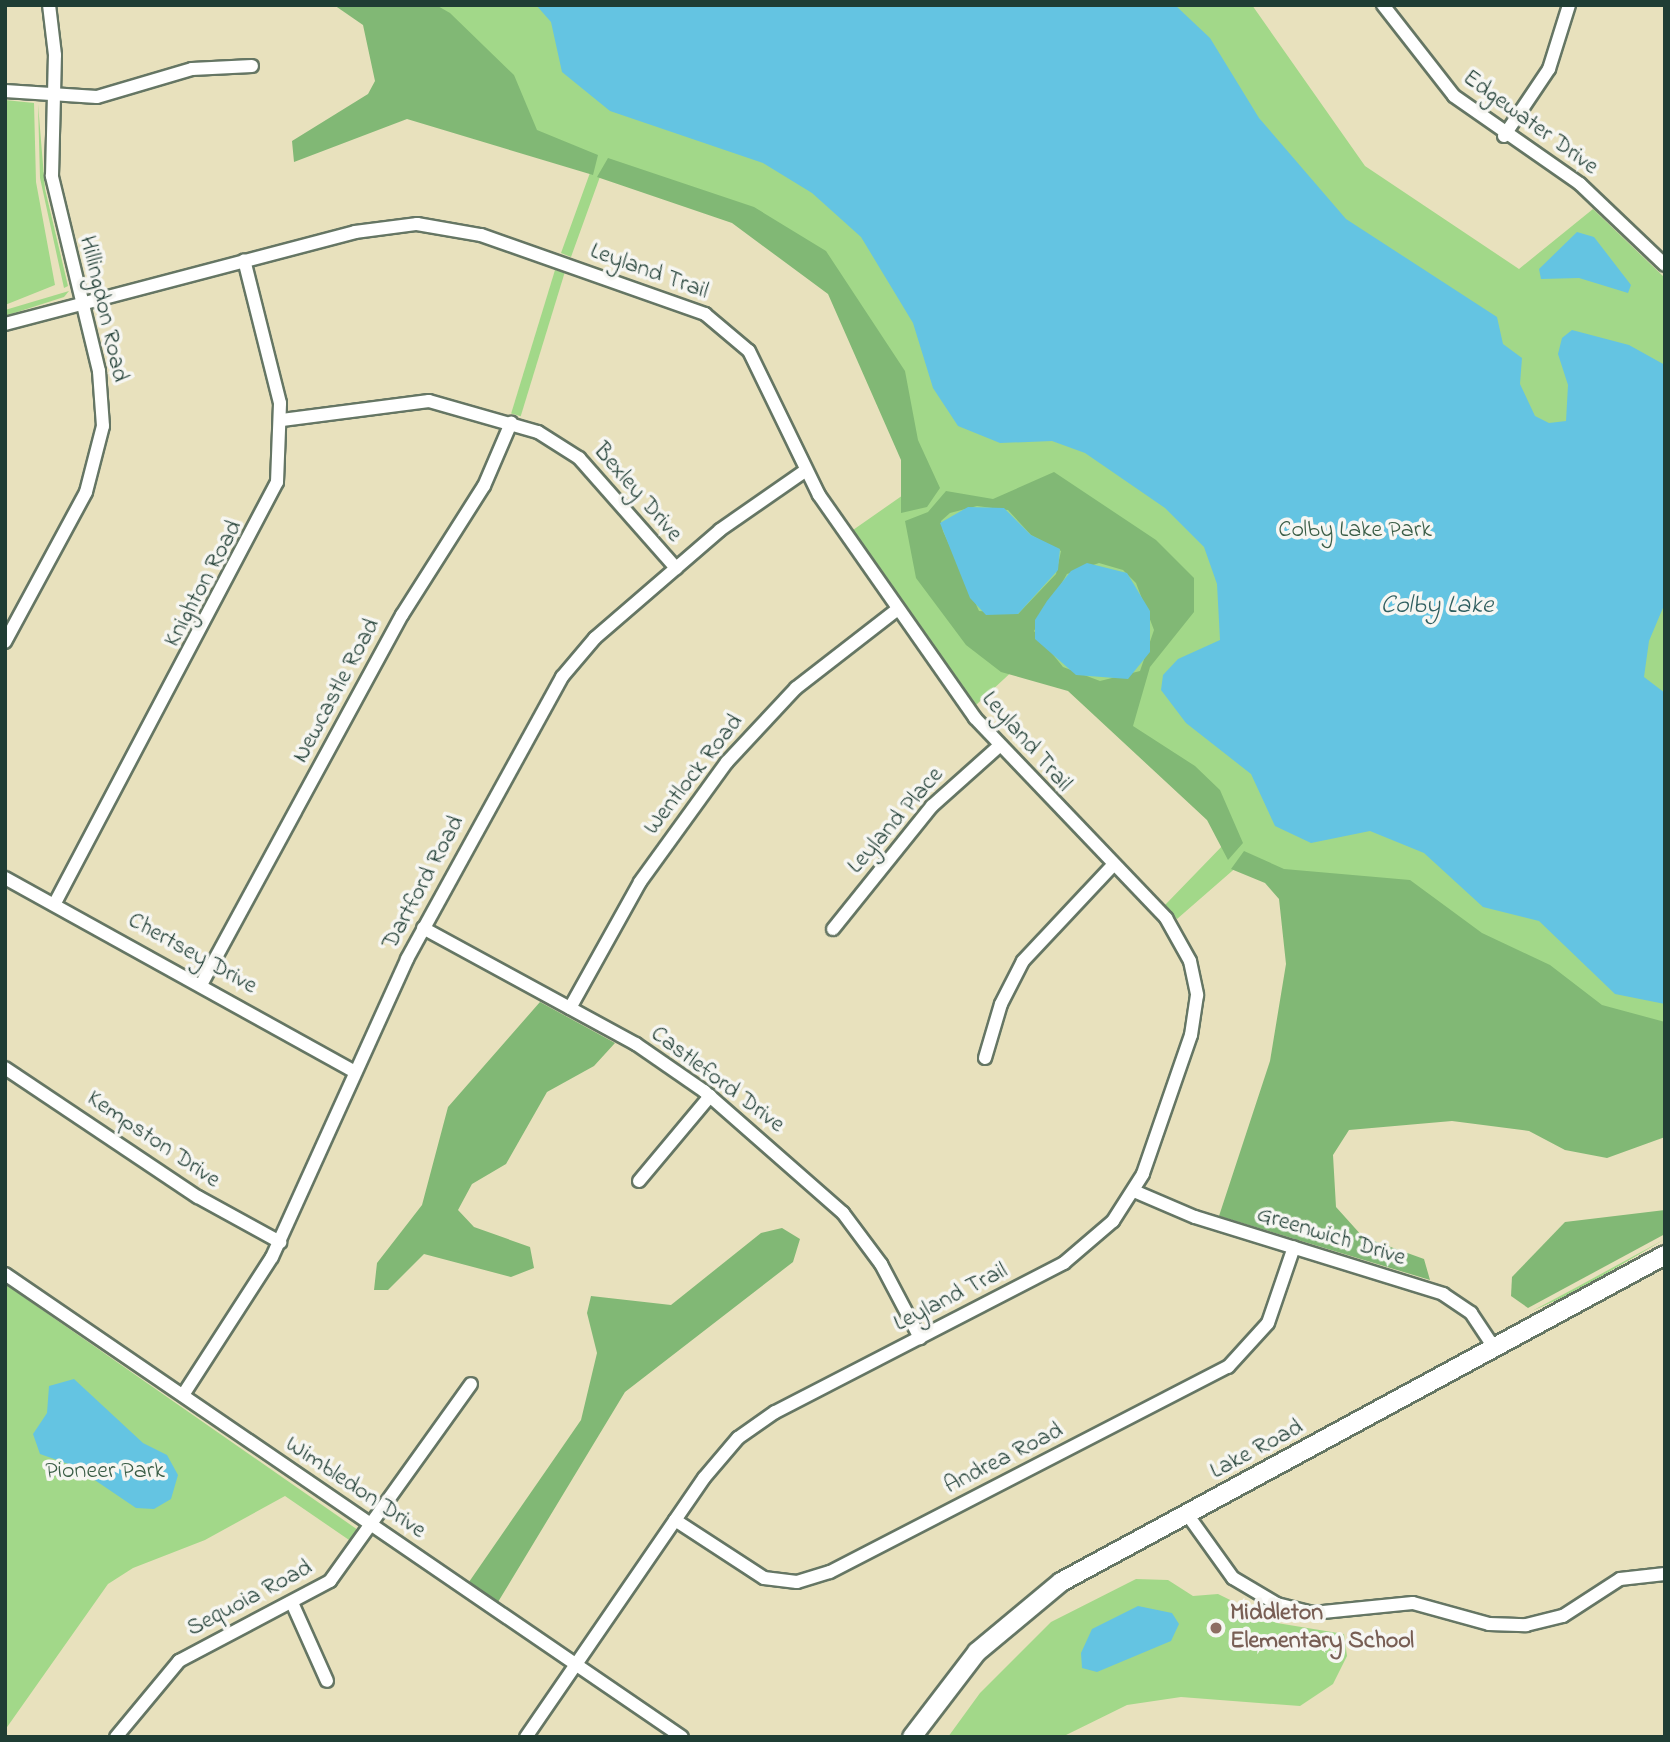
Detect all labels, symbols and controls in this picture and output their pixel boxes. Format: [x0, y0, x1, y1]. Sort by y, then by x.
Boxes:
street label: Edgewater Drive [1457, 64, 1603, 182]
street label: Hillingdon Road [72, 233, 134, 385]
street label: Leyland Trail [586, 237, 712, 307]
street label: Bexley Drive [586, 438, 688, 548]
street label: Knighton Road [159, 516, 249, 652]
park label: Colby Lake Park [1278, 517, 1432, 545]
water label: Colby Lake [1381, 591, 1493, 623]
street label: Newcastle Road [287, 614, 387, 768]
street label: Leyland Trail [975, 686, 1077, 798]
street label: Wentlock Road [638, 709, 750, 841]
street label: Leyland Place [842, 762, 950, 880]
street label: Dartford Road [377, 811, 471, 955]
street label: Chertsey Drive [122, 907, 262, 1001]
street label: Castleford Drive [644, 1020, 790, 1140]
street label: Kempston Drive [81, 1085, 225, 1195]
street label: Greenwich Drive [1253, 1201, 1409, 1273]
street label: Leyland Trail [889, 1257, 1013, 1339]
street label: Lake Road [1206, 1414, 1308, 1486]
street label: Andrea Road [940, 1417, 1068, 1501]
street label: Wimbledon Drive [279, 1430, 431, 1546]
park label: Pioneer Park [45, 1458, 165, 1486]
street label: Sequoia Road [182, 1554, 318, 1644]
place label: Middleton Elementary School [1230, 1600, 1414, 1656]
marker: Middleton Elementary School [1208, 1620, 1224, 1636]

